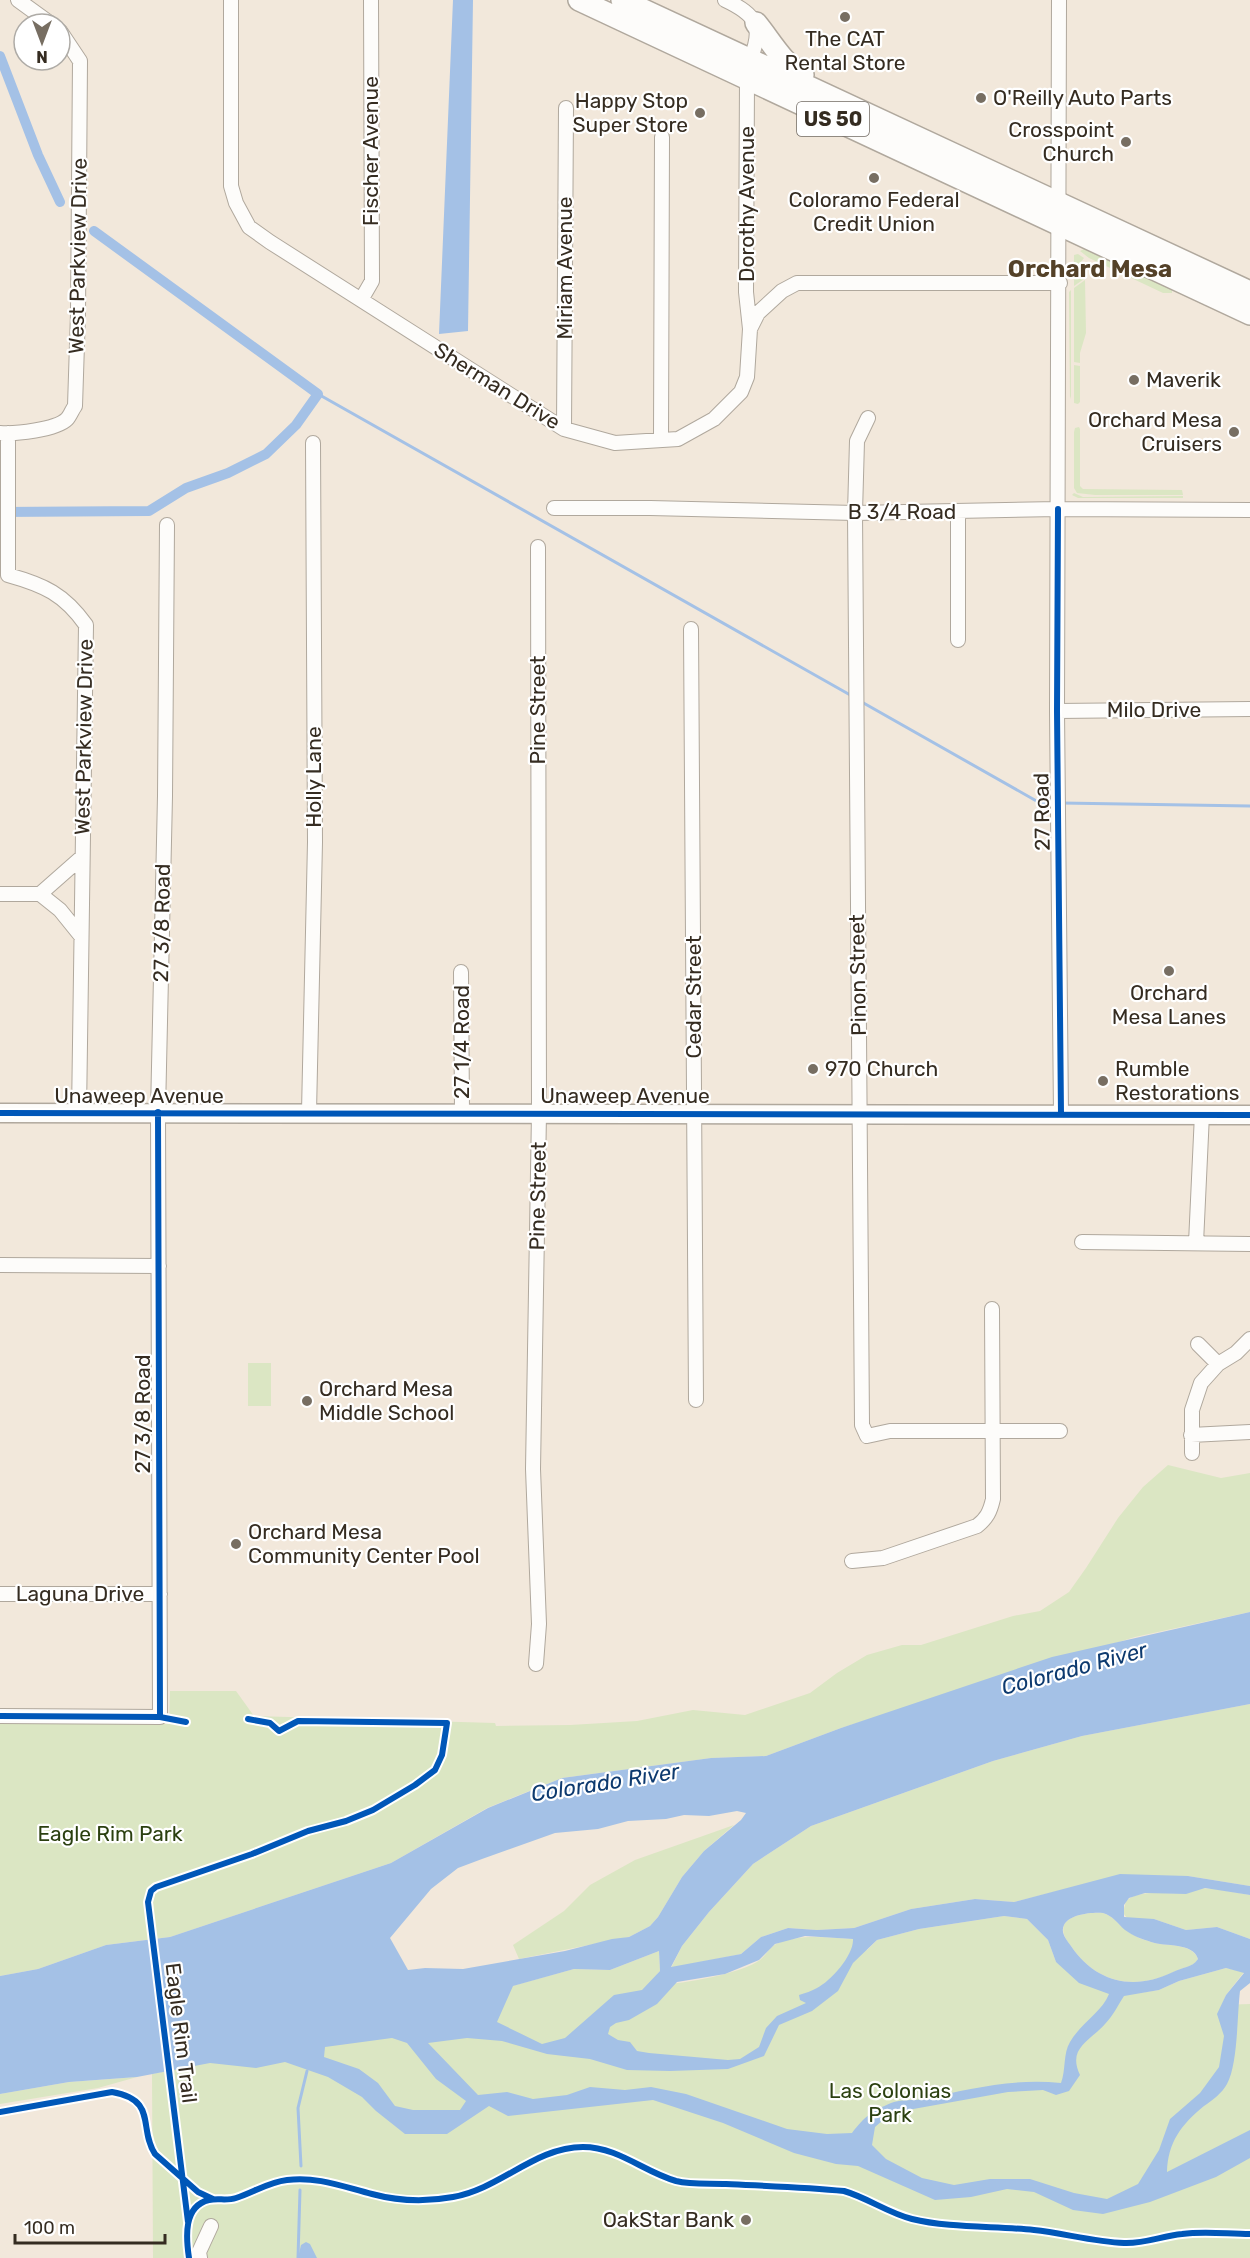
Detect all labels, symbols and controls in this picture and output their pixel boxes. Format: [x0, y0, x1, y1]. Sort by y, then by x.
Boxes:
marker: The CAT Rental Store [838, 10, 852, 24]
north arrow [12, 12, 72, 72]
place label: The CAT Rental Store [785, 26, 905, 75]
text: N [36, 47, 48, 66]
street label: Fischer Avenue [358, 76, 383, 226]
place label: O'Reilly Auto Parts [993, 85, 1172, 110]
place label: Happy Stop Super Store [573, 88, 688, 137]
marker: O'Reilly Auto Parts [974, 91, 988, 105]
road number: US 50 [797, 102, 869, 136]
marker: Happy Stop Super Store [693, 106, 707, 120]
place label: Crosspoint Church [1008, 117, 1114, 166]
street label: Dorothy Avenue [734, 126, 759, 282]
marker: Crosspoint Church [1119, 135, 1133, 149]
street label: West Parkview Drive [63, 158, 92, 354]
marker: Coloramo Federal Credit Union [867, 171, 881, 185]
place label: Coloramo Federal Credit Union [788, 187, 960, 236]
street label: Miriam Avenue [552, 196, 577, 340]
district label: Orchard Mesa [1008, 255, 1172, 283]
street label: Sherman Drive [429, 337, 565, 434]
place label: Maverik [1146, 367, 1221, 392]
marker: Maverik [1127, 373, 1141, 387]
place label: Orchard Mesa Cruisers [1088, 407, 1222, 456]
marker: Orchard Mesa Cruisers [1227, 425, 1241, 439]
street label: B 3/4 Road [848, 499, 956, 524]
street label: West Parkview Drive [69, 639, 98, 835]
street label: Pine Street [525, 656, 550, 764]
street label: Milo Drive [1107, 697, 1201, 722]
street label: Holly Lane [301, 726, 326, 828]
street label: 27 Road [1028, 773, 1055, 851]
street label: 27 3/8 Road [148, 863, 175, 983]
street label: Pinon Street [844, 914, 871, 1036]
street label: Cedar Street [681, 935, 706, 1059]
marker: Orchard Mesa Lanes [1162, 964, 1176, 978]
place label: Orchard Mesa Lanes [1112, 980, 1226, 1029]
street label: 27 1/4 Road [449, 985, 474, 1099]
place label: 970 Church [825, 1056, 938, 1081]
place label: Rumble Restorations [1115, 1056, 1239, 1105]
marker: 970 Church [806, 1062, 820, 1076]
marker: Rumble Restorations [1096, 1074, 1110, 1088]
street label: Unaweep Avenue [54, 1083, 224, 1108]
street label: Unaweep Avenue [540, 1083, 710, 1108]
street label: Pine Street [524, 1141, 551, 1251]
street label: 27 3/8 Road [130, 1355, 155, 1473]
place label: Orchard Mesa Middle School [319, 1376, 454, 1425]
marker: Orchard Mesa Middle School [300, 1394, 314, 1408]
place label: Orchard Mesa Community Center Pool [248, 1519, 480, 1568]
marker: Orchard Mesa Community Center Pool [229, 1537, 243, 1551]
street label: Laguna Drive [16, 1581, 144, 1606]
water label: Colorado River [998, 1636, 1152, 1701]
water label: Colorado River [529, 1757, 683, 1808]
park label: Eagle Rim Park [37, 1821, 183, 1846]
street label: Eagle Rim Trail [160, 1961, 202, 2104]
park label: Las Colonias Park [829, 2078, 951, 2127]
scale bar [15, 2207, 165, 2245]
place label: OakStar Bank [603, 2207, 734, 2232]
marker: OakStar Bank [739, 2213, 753, 2227]
text: 100 m [24, 2217, 75, 2239]

